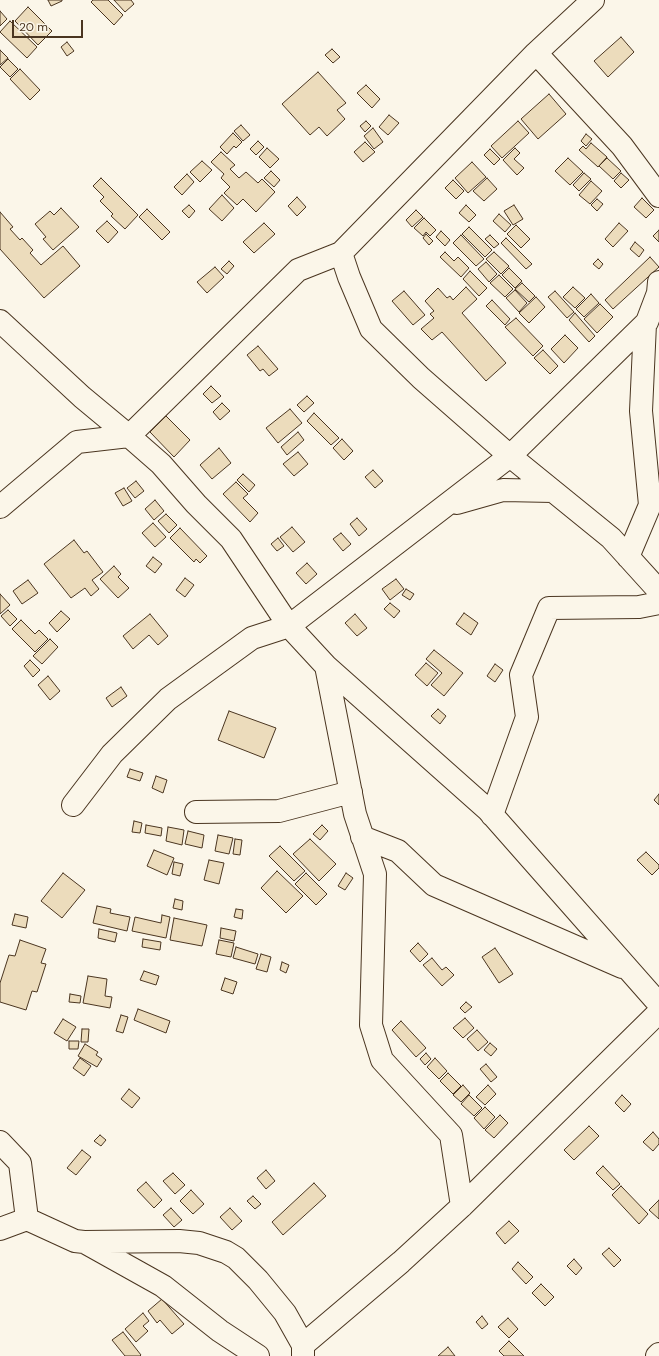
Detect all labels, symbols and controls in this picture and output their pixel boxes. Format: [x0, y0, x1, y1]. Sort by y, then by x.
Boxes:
scale bar [14, 12, 85, 38]
text: 20 m [19, 19, 48, 35]

